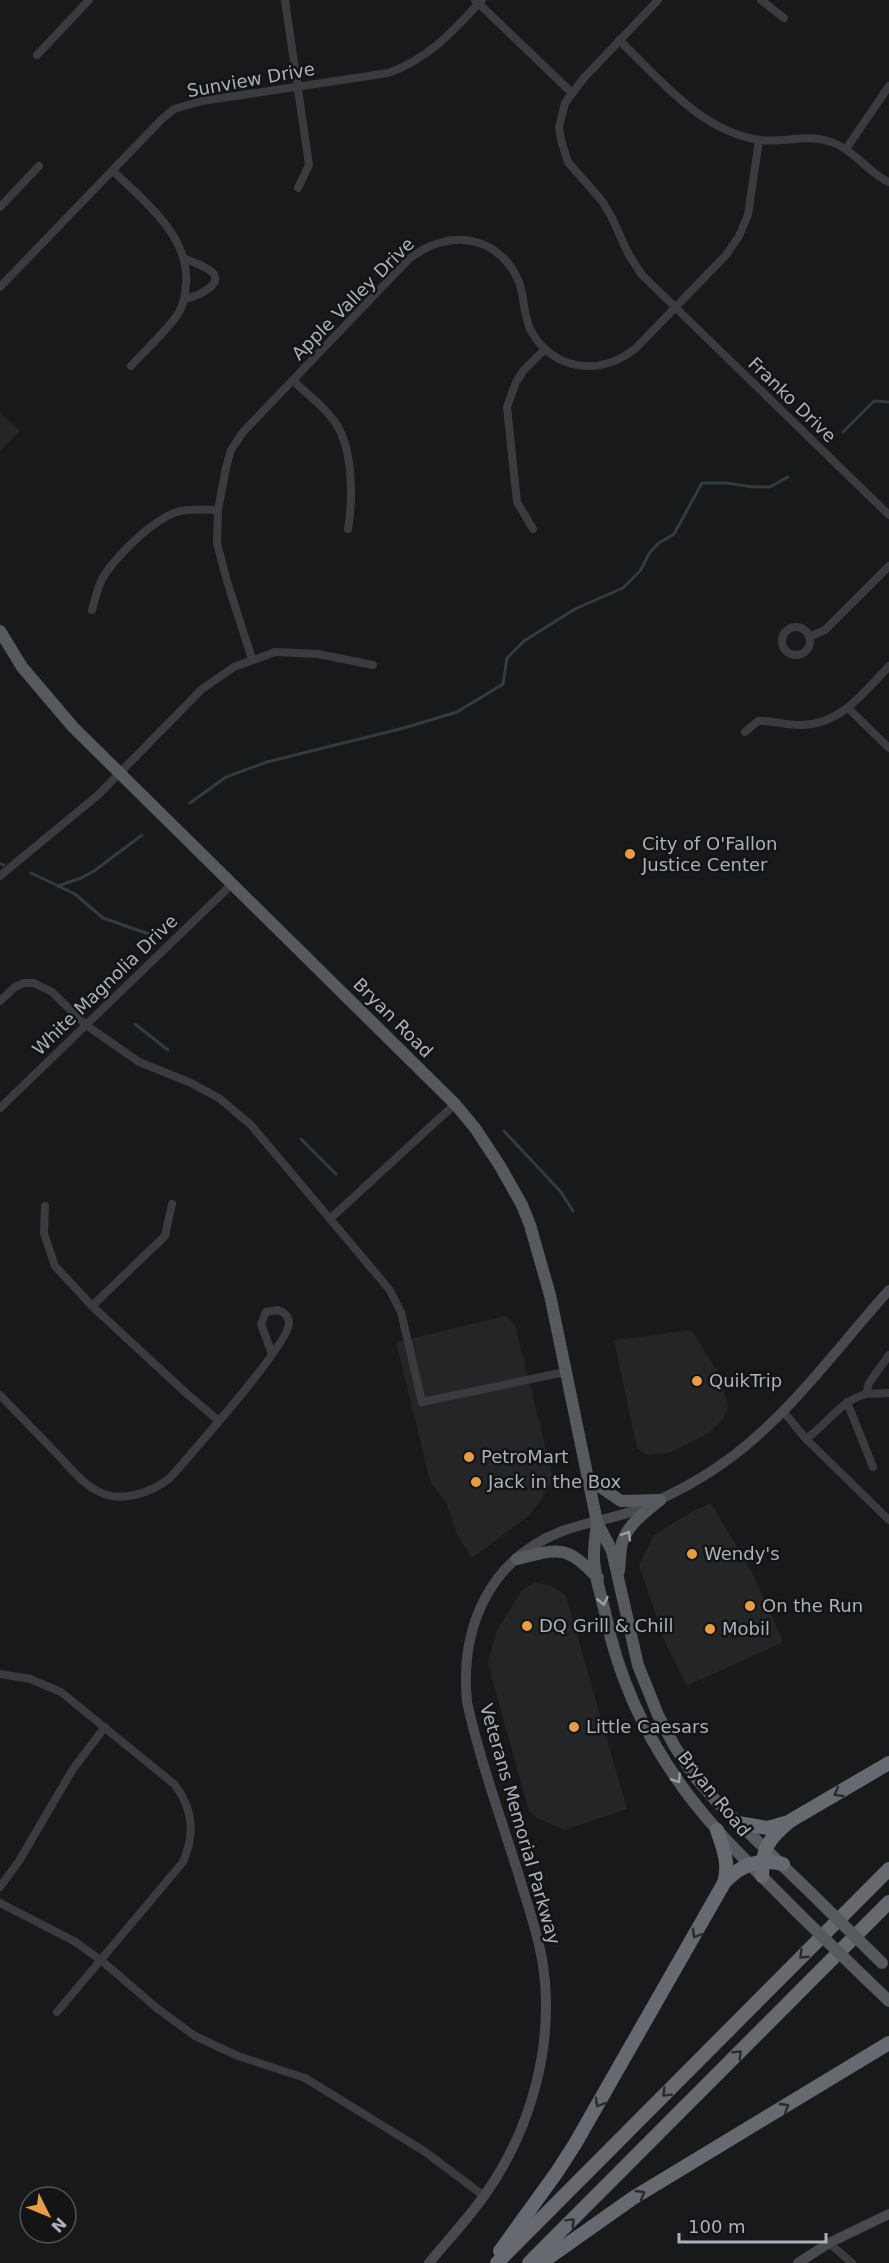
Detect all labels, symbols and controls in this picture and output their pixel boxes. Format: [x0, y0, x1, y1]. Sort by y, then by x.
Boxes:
street label: Sunview Drive [185, 58, 316, 101]
street label: Apple Valley Drive [287, 233, 418, 364]
street label: Franko Drive [744, 353, 840, 447]
place label: City of O'Fallon Justice Center [641, 833, 777, 875]
marker: City of O'Fallon Justice Center [623, 847, 637, 861]
street label: White Magnolia Drive [28, 910, 181, 1059]
street label: Bryan Road [349, 974, 437, 1062]
place label: QuikTrip [709, 1370, 782, 1391]
marker: QuikTrip [690, 1374, 704, 1388]
place label: PetroMart [481, 1446, 568, 1467]
marker: PetroMart [462, 1450, 476, 1464]
place label: Jack in the Box [487, 1471, 622, 1492]
marker: Jack in the Box [469, 1475, 483, 1489]
one-way arrow [620, 1531, 632, 1541]
place label: Wendy's [704, 1543, 780, 1564]
marker: Wendy's [685, 1547, 699, 1561]
place label: On the Run [762, 1595, 863, 1616]
one-way arrow [596, 1596, 609, 1606]
marker: On the Run [743, 1599, 757, 1613]
place label: DQ Grill & Chill [539, 1615, 674, 1636]
place label: Mobil [722, 1618, 770, 1639]
marker: DQ Grill & Chill [520, 1619, 534, 1633]
marker: Mobil [703, 1622, 717, 1636]
street label: Veterans Memorial Parkway [476, 1701, 565, 1947]
place label: Little Caesars [586, 1716, 709, 1737]
marker: Little Caesars [567, 1720, 581, 1734]
street label: Bryan Road [674, 1747, 755, 1841]
one-way arrow [670, 1773, 681, 1784]
one-way arrow [834, 1786, 844, 1798]
one-way arrow [692, 1927, 703, 1938]
one-way arrow [800, 1947, 811, 1958]
one-way arrow [731, 2050, 742, 2060]
one-way arrow [662, 2085, 673, 2096]
one-way arrow [595, 2097, 606, 2107]
one-way arrow [779, 2102, 789, 2114]
north arrow [18, 2185, 78, 2245]
one-way arrow [635, 2189, 645, 2201]
scale bar [679, 2206, 826, 2244]
text: N [47, 2214, 70, 2236]
text: 100 m [688, 2216, 746, 2237]
one-way arrow [563, 2218, 574, 2229]

